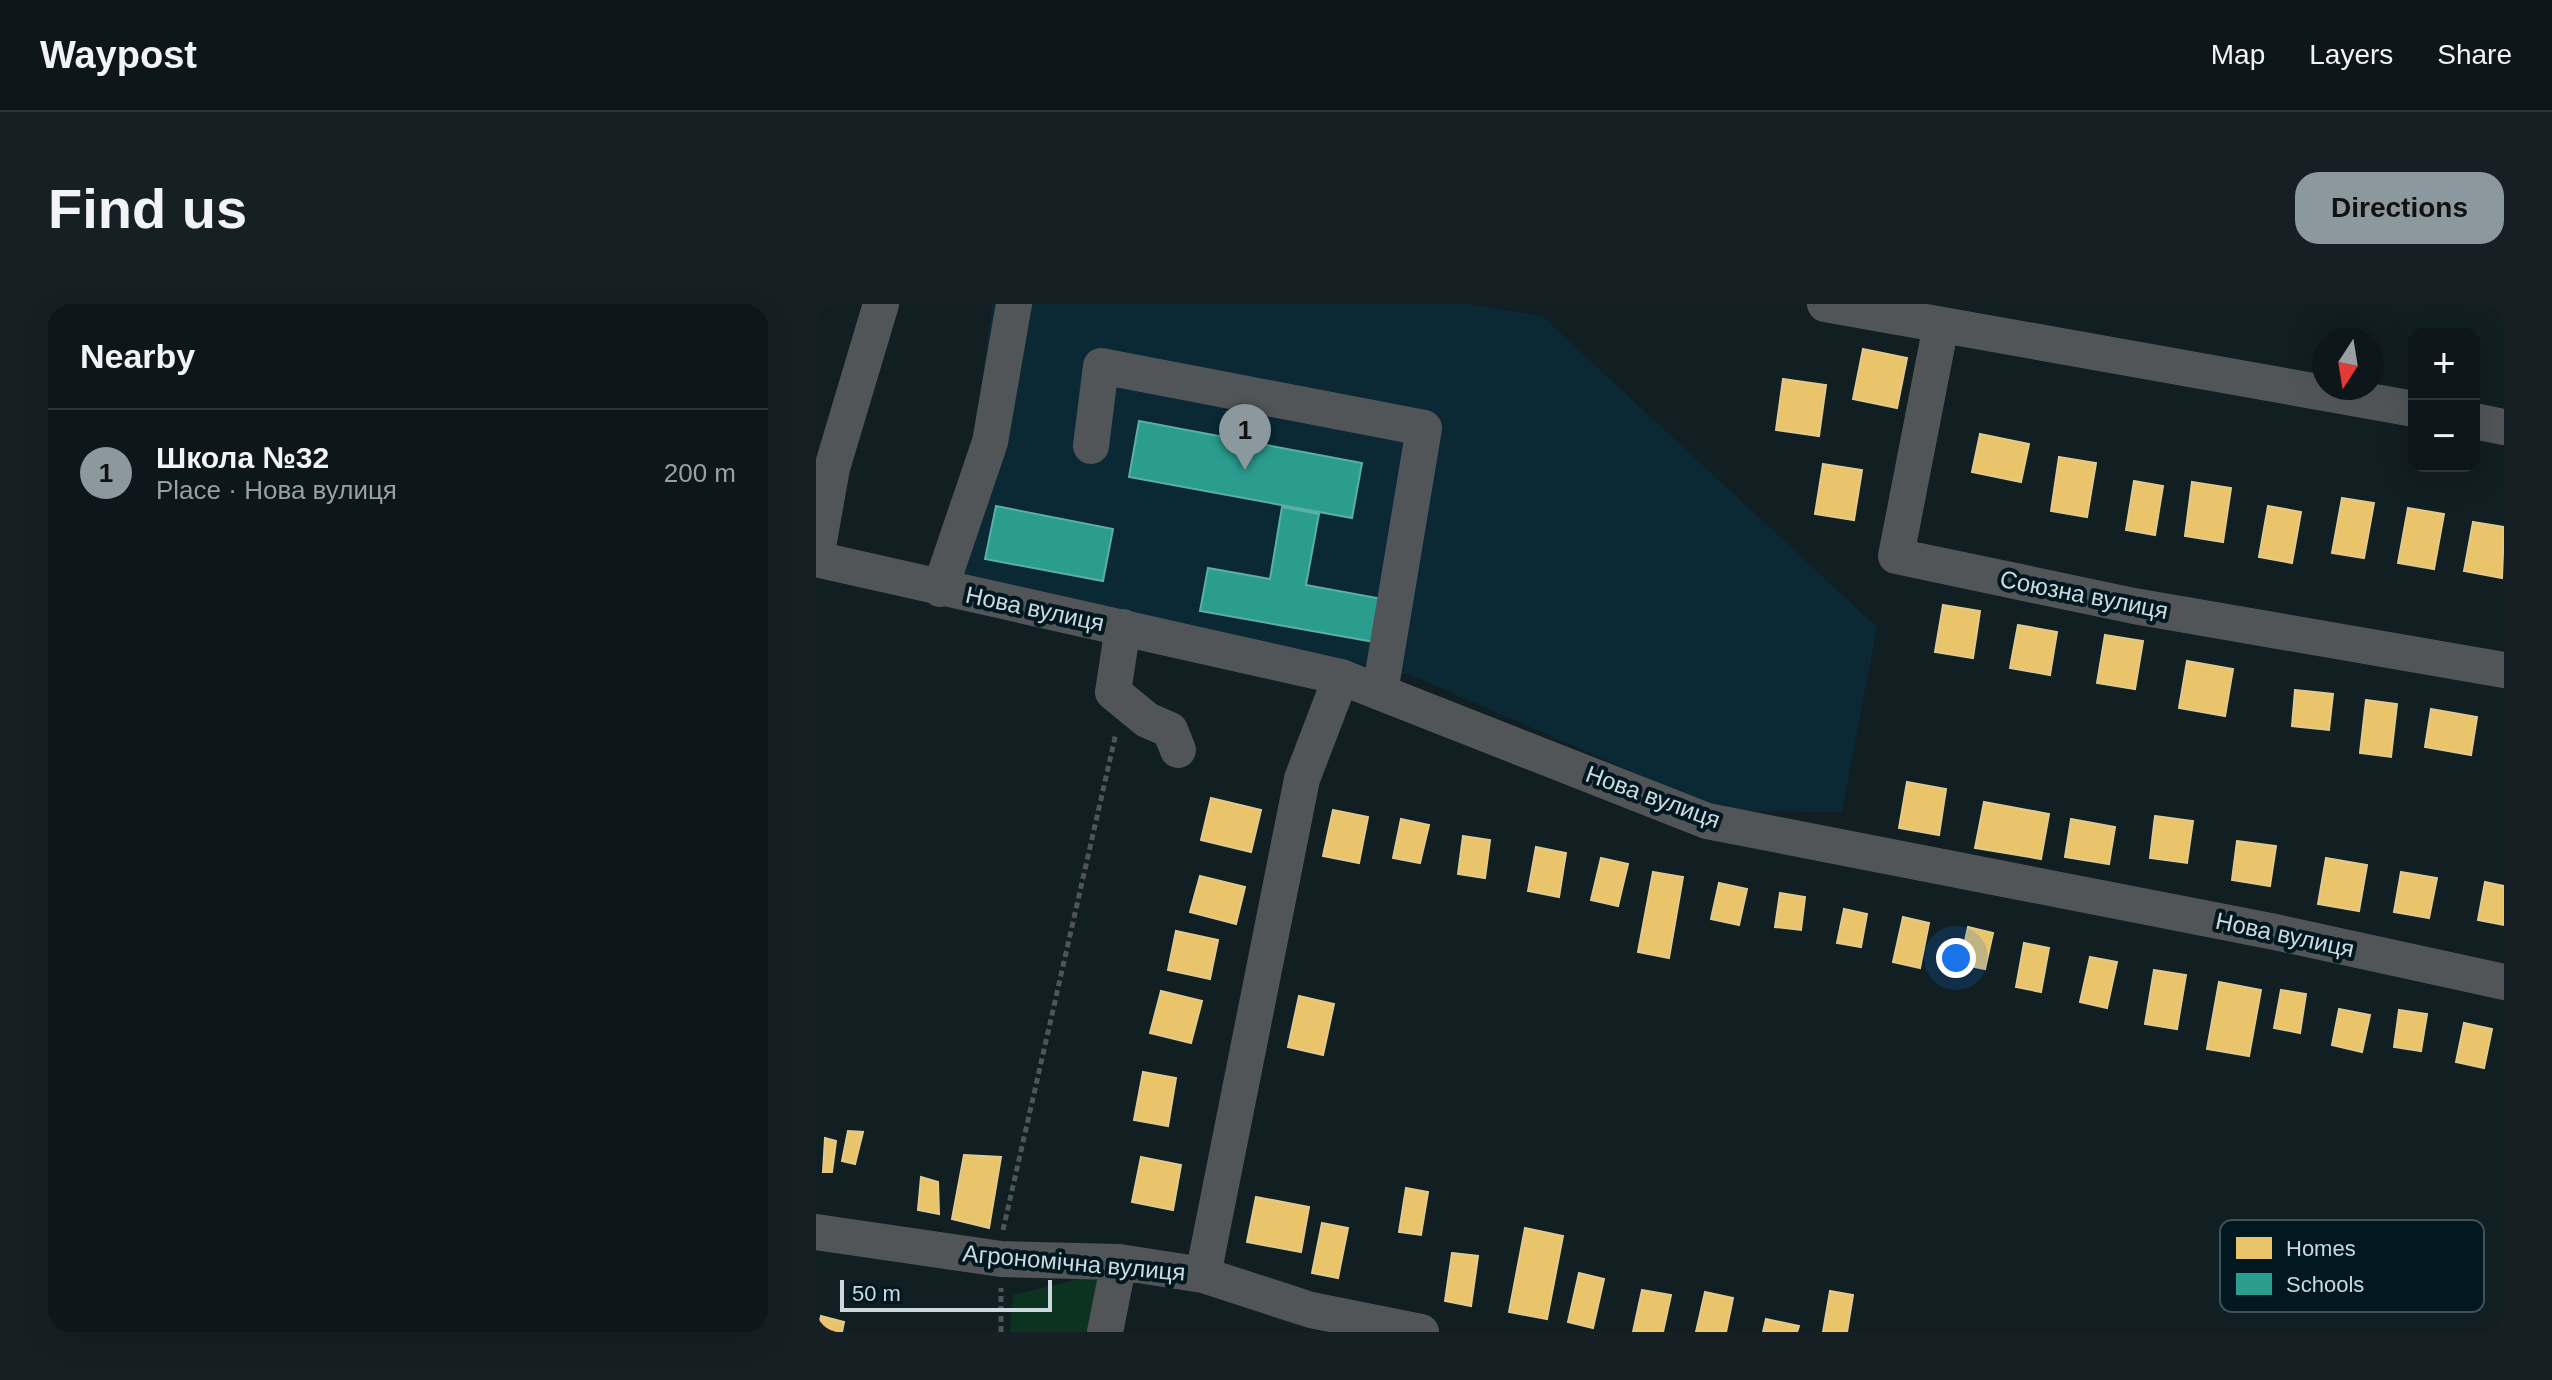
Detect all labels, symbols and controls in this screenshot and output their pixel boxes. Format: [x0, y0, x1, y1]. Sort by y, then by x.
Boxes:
text: Waypost [40, 34, 197, 76]
text: Map [2211, 39, 2265, 70]
text: Layers [2309, 39, 2393, 70]
text: Share [2437, 39, 2512, 70]
button: Directions [2295, 172, 2504, 244]
text: Find us [48, 177, 247, 240]
north arrow [2312, 328, 2384, 400]
map controls [2408, 328, 2480, 472]
button: + [2408, 328, 2480, 400]
text: Nearby [80, 337, 195, 375]
button: − [2408, 400, 2480, 472]
pin: 1 [1219, 404, 1271, 470]
text: Школа №32 [156, 441, 329, 474]
text: 1 [99, 458, 113, 488]
text: 200 m [664, 458, 736, 488]
text: Place · Нова вулиця [156, 475, 397, 505]
street label: Союзна вулиця [1998, 565, 2171, 624]
street label: Нова вулиця [963, 581, 1107, 636]
street label: Нова вулиця [1582, 760, 1724, 833]
street label: Нова вулиця [2213, 907, 2357, 962]
your location [1936, 938, 1976, 978]
legend [2220, 1220, 2484, 1312]
text: Homes [2286, 1236, 2356, 1261]
street label: Агрономічна вулиця [962, 1239, 1187, 1286]
text: Schools [2286, 1272, 2364, 1297]
scale bar [840, 1276, 1052, 1312]
text: 50 m [852, 1281, 901, 1306]

